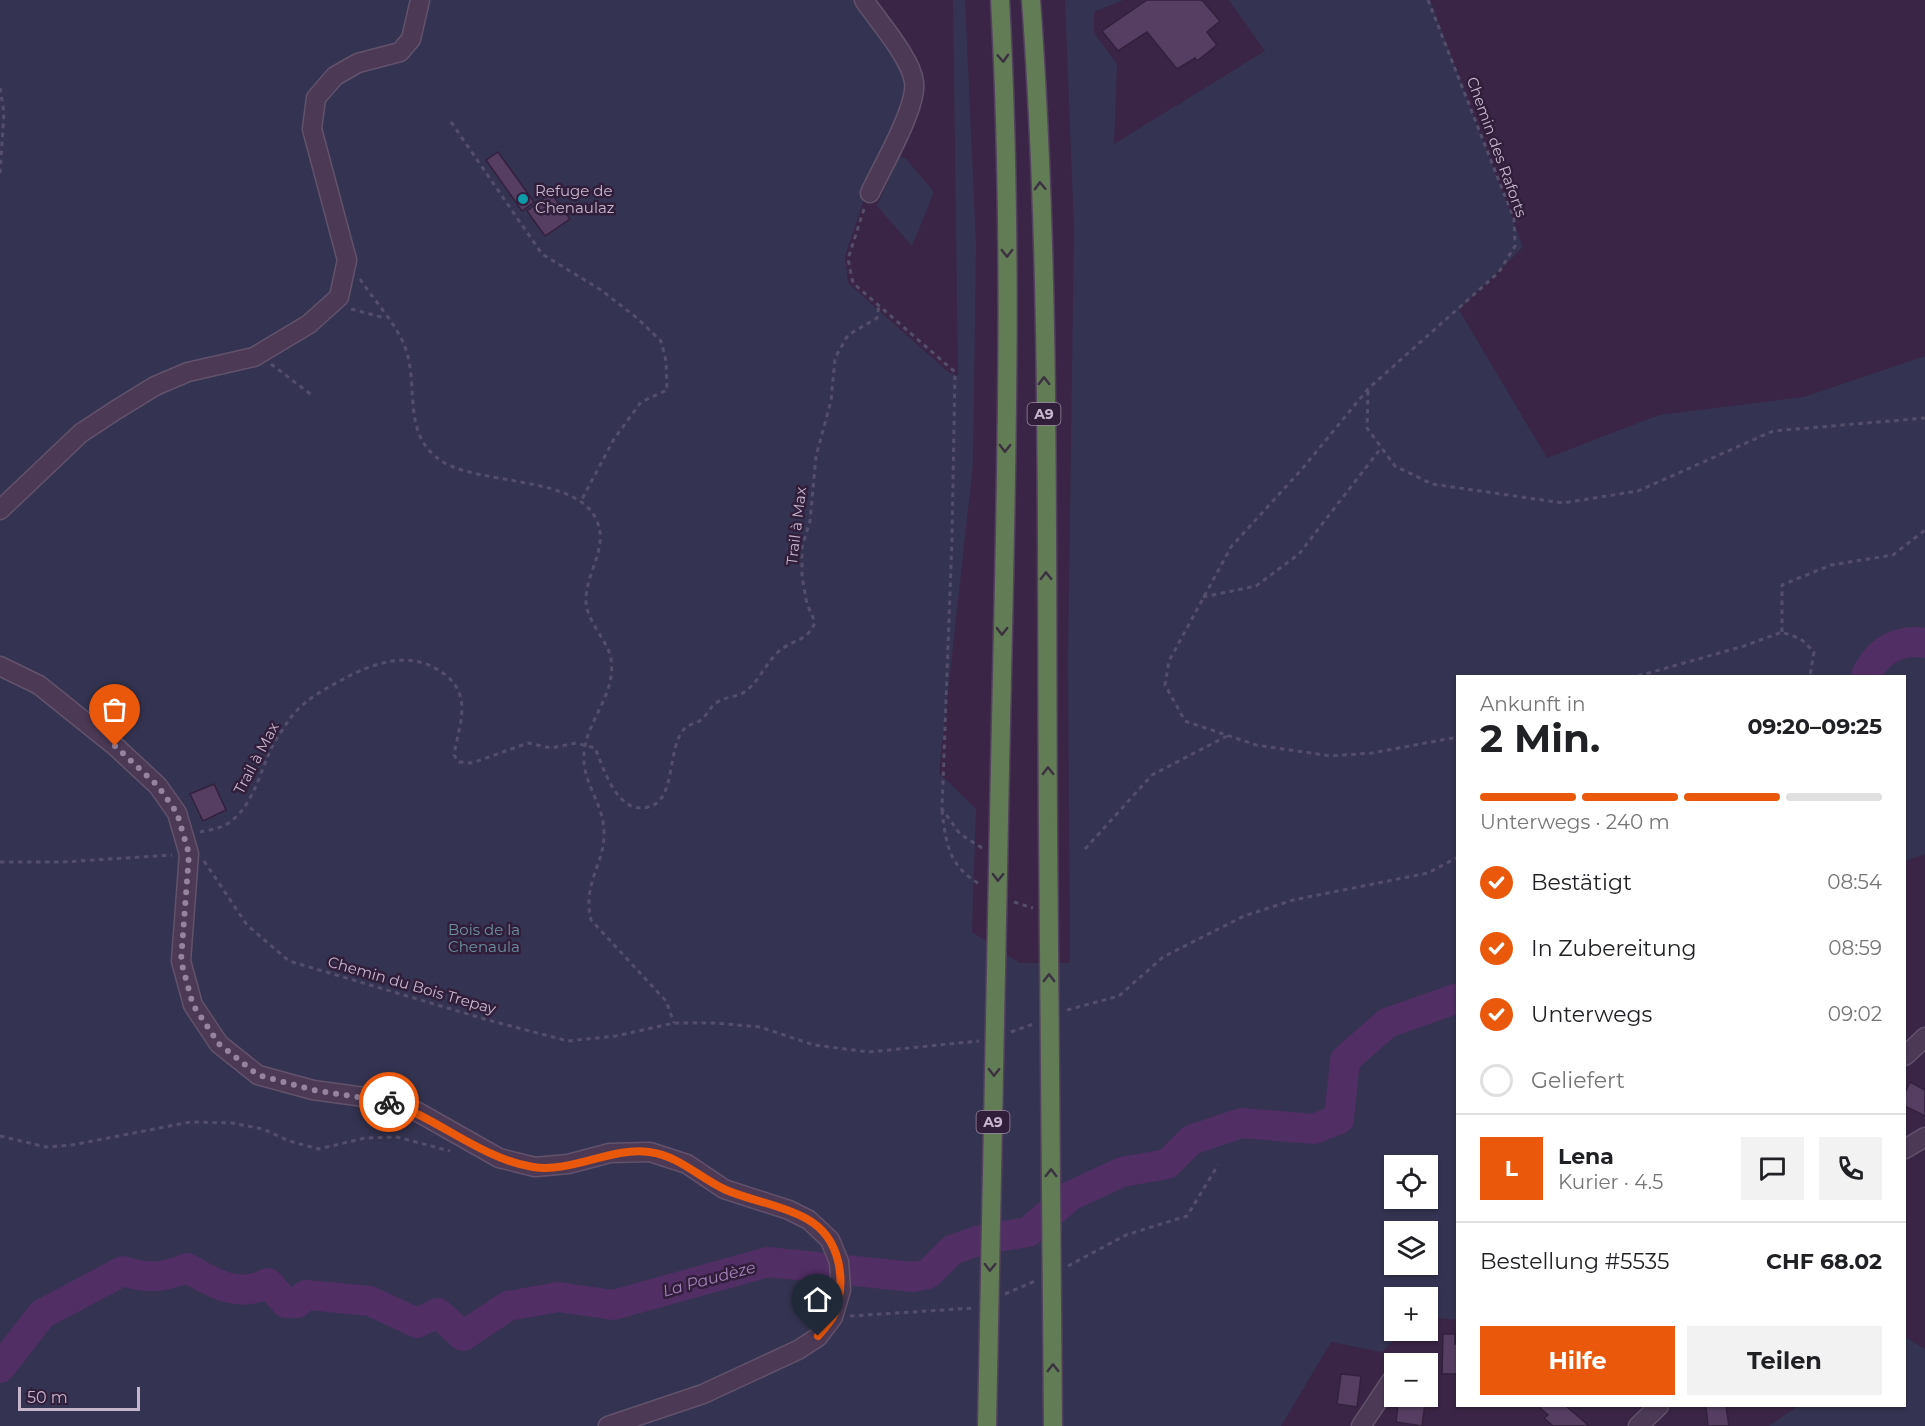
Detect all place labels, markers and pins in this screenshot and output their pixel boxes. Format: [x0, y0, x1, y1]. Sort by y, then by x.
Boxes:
place label: Refuge de Chenaulaz [535, 181, 615, 217]
marker: Refuge de Chenaulaz [516, 192, 530, 206]
pin [89, 684, 140, 746]
pin [792, 1274, 843, 1336]

